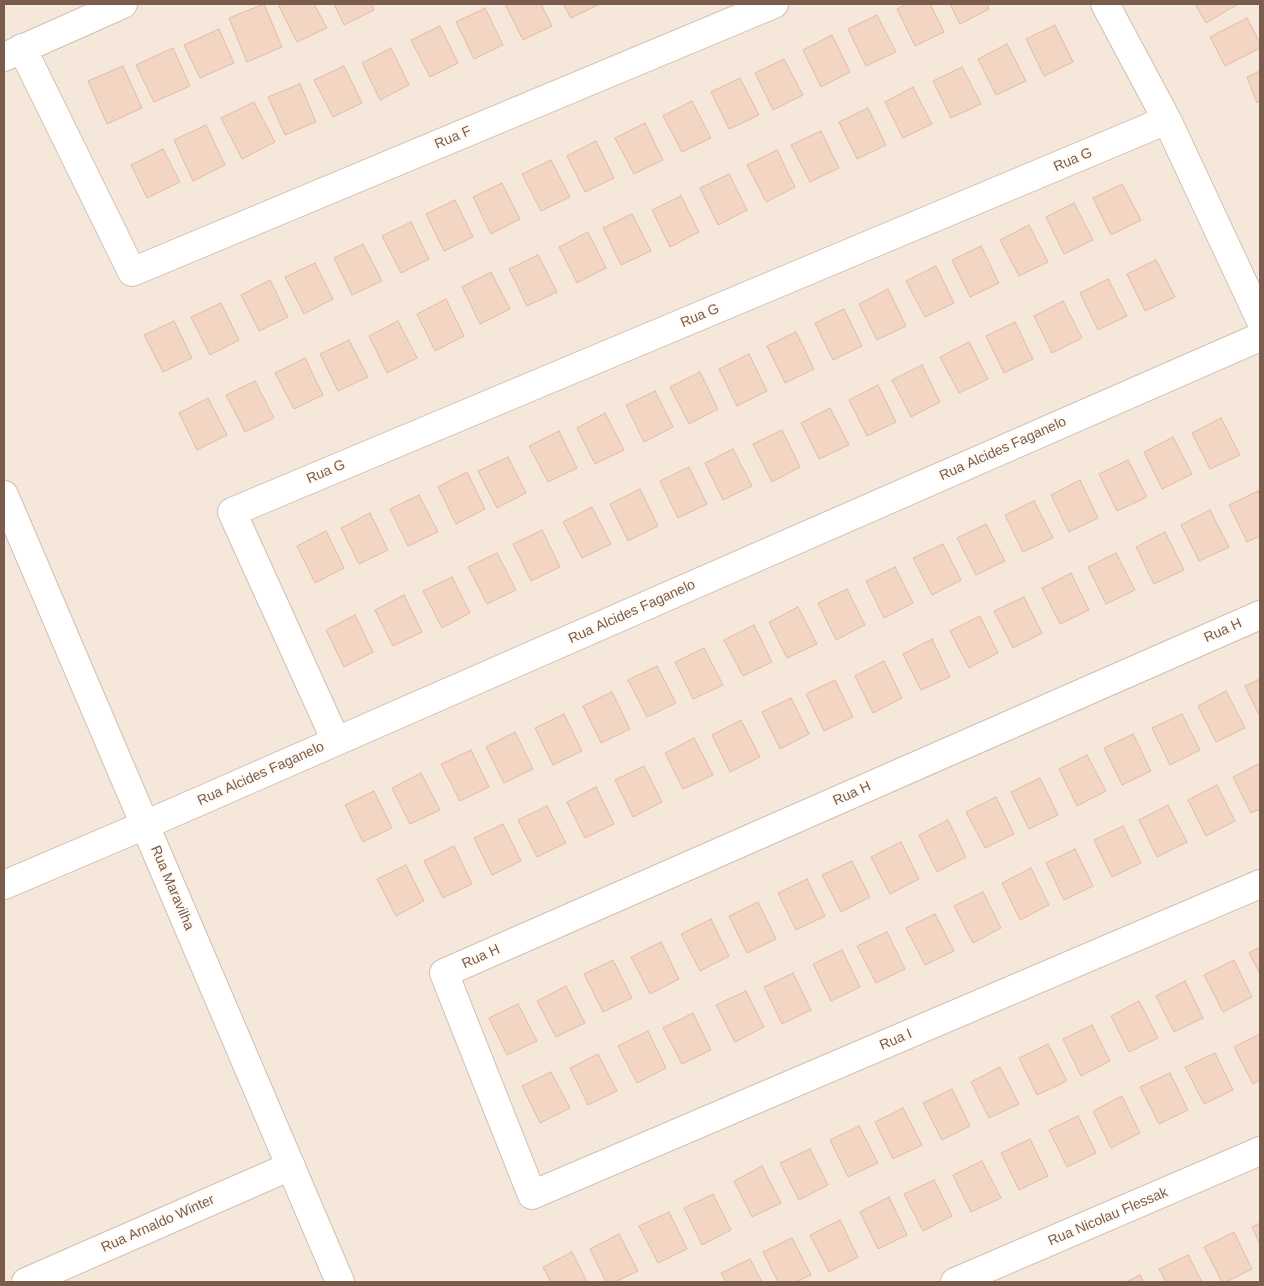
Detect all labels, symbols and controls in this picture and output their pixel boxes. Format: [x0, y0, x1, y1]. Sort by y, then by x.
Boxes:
street label: Rua F [432, 123, 474, 153]
street label: Rua G [1051, 144, 1095, 176]
street label: Rua G [678, 300, 722, 332]
street label: Rua Alcides Faganelo [937, 413, 1069, 485]
street label: Rua G [304, 456, 348, 488]
street label: Rua Alcides Faganelo [566, 576, 698, 648]
street label: Rua H [1201, 615, 1245, 647]
street label: Rua Alcides Faganelo [195, 738, 327, 810]
street label: Rua H [830, 778, 874, 810]
street label: Rua Maravilha [147, 843, 197, 933]
street label: Rua H [459, 941, 503, 973]
street label: Rua I [877, 1026, 915, 1054]
street label: Rua Nicolau Flessak [1046, 1184, 1170, 1250]
street label: Rua Arnaldo Winter [99, 1191, 217, 1257]

